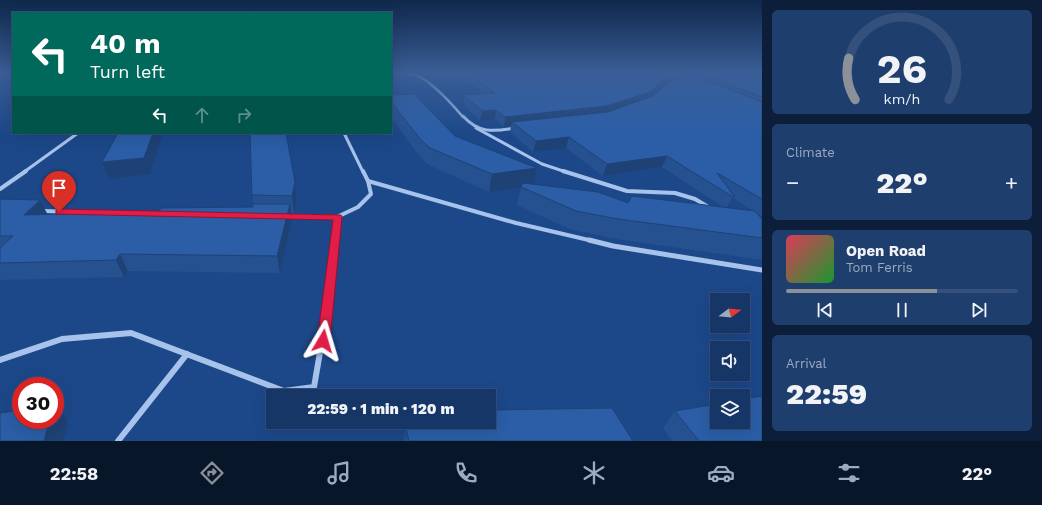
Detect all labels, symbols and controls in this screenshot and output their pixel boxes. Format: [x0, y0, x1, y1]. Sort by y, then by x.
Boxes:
text: 40 m [90, 27, 160, 60]
icon: left [24, 28, 76, 80]
text: 26 [877, 44, 927, 93]
text: Turn left [90, 61, 165, 82]
text: km/h [884, 91, 920, 107]
icon: left [149, 104, 171, 126]
icon: ahead [191, 104, 213, 126]
icon: right [233, 104, 255, 126]
text: Climate [786, 145, 835, 160]
text: 22° [876, 165, 928, 200]
text: − [786, 170, 799, 195]
text: + [1005, 170, 1018, 195]
pin [42, 171, 76, 212]
icon: arrive [48, 177, 70, 199]
text: Open Road [846, 242, 926, 260]
text: Tom Ferris [846, 260, 913, 275]
north arrow [710, 293, 750, 333]
map controls [710, 293, 750, 429]
icon: previous [814, 299, 836, 321]
icon: pause [891, 299, 913, 321]
icon: next [968, 299, 990, 321]
position arrow [302, 320, 344, 362]
button: sound [710, 341, 750, 381]
text: Arrival [786, 356, 827, 371]
text: 22:59 [786, 376, 867, 411]
speed limit sign: 30 [12, 377, 64, 429]
button: layers [710, 389, 750, 429]
text: 22:59 · 1 min · 120 m [307, 400, 455, 418]
icon: directions [198, 459, 226, 487]
icon: music [325, 459, 353, 487]
icon: phone [452, 459, 480, 487]
icon: climate [580, 459, 608, 487]
icon: car [707, 459, 735, 487]
icon: filters [835, 459, 863, 487]
text: 22:58 [50, 463, 98, 484]
text: 22° [962, 463, 992, 484]

